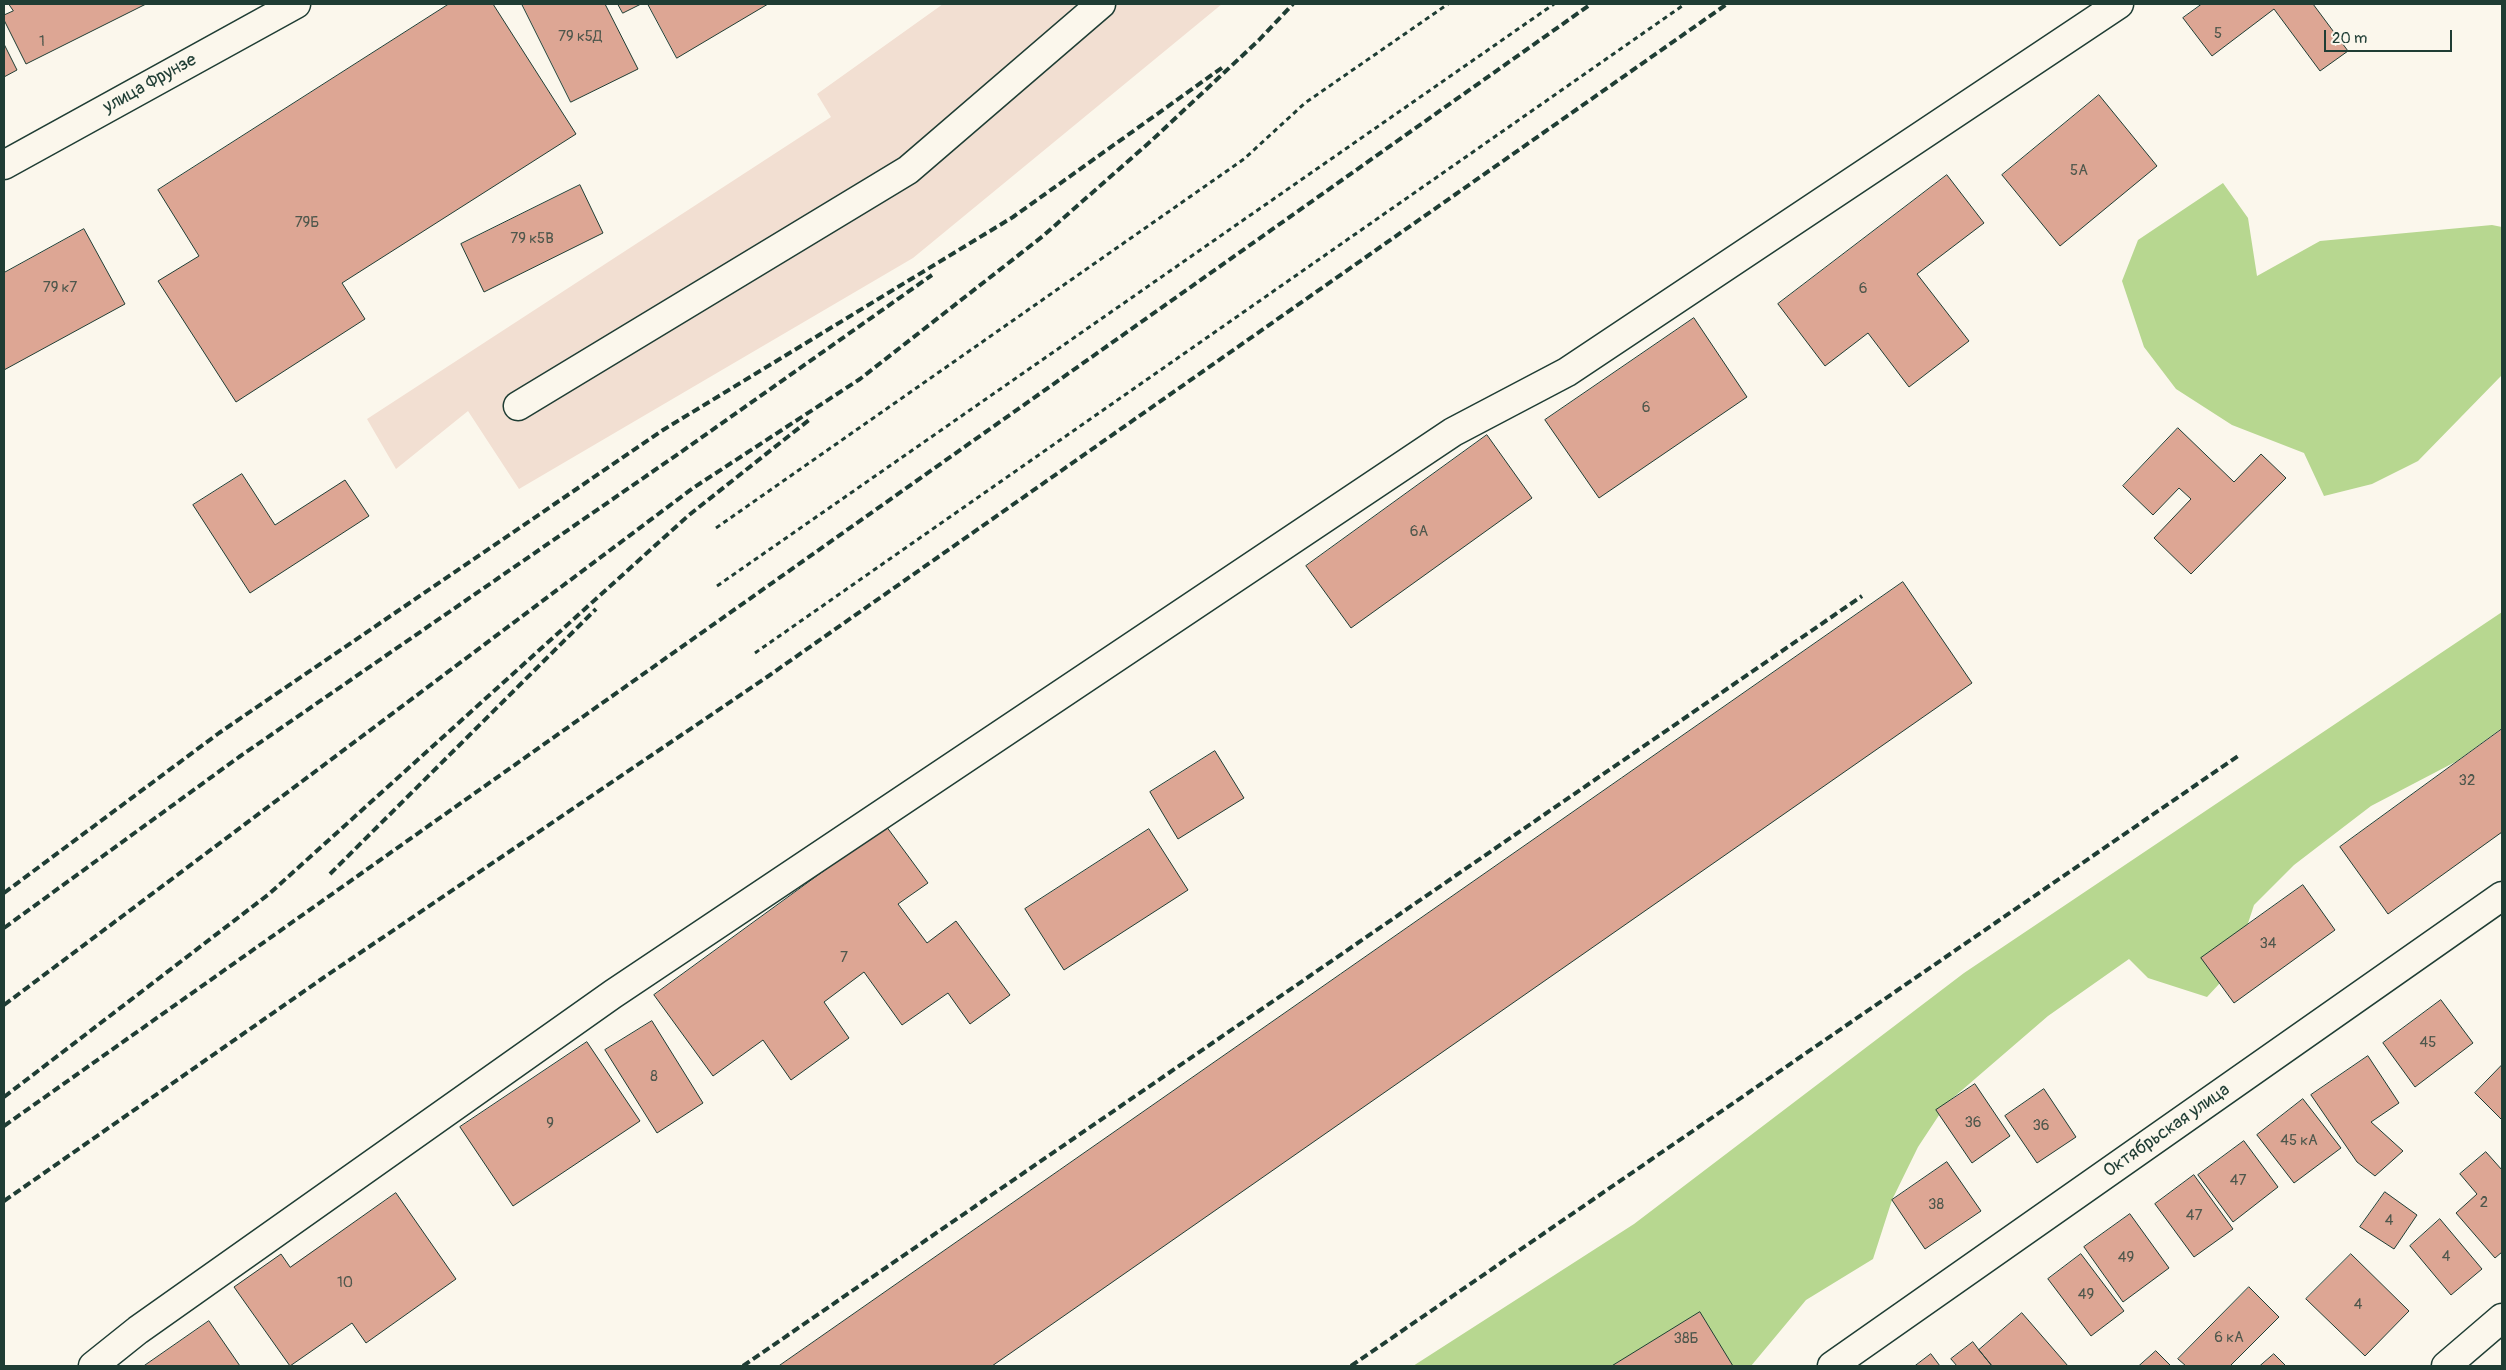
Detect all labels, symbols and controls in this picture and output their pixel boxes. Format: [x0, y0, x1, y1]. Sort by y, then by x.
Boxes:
scale bar [2326, 20, 2454, 52]
house number: 5 [2214, 25, 2222, 43]
house number: 79 к5Д [558, 28, 602, 46]
text: 20 m [2332, 29, 2367, 48]
house number: 1 [39, 33, 45, 51]
street label: улица Фрунзе [100, 49, 200, 119]
house number: 5А [2070, 162, 2088, 180]
house number: 79Б [295, 214, 319, 232]
house number: 79 к5В [510, 230, 554, 248]
house number: 79 к7 [43, 279, 77, 297]
house number: 6 [1859, 280, 1867, 298]
house number: 6 [1642, 399, 1650, 417]
house number: 6А [1410, 523, 1428, 541]
house number: 32 [2459, 772, 2475, 790]
house number: 34 [2259, 935, 2277, 953]
house number: 7 [840, 949, 848, 967]
house number: 45 [2420, 1034, 2436, 1052]
house number: 8 [650, 1068, 658, 1086]
street label: Октябрьская улица [2100, 1079, 2234, 1183]
house number: 36 [1964, 1114, 1982, 1132]
house number: 9 [546, 1115, 554, 1133]
house number: 36 [2032, 1117, 2050, 1135]
house number: 45 кА [2280, 1132, 2318, 1150]
house number: 47 [2230, 1172, 2246, 1190]
house number: 2 [2480, 1194, 2488, 1212]
house number: 38 [1928, 1196, 1944, 1214]
house number: 47 [2186, 1207, 2202, 1225]
house number: 4 [2385, 1212, 2393, 1230]
house number: 4 [2442, 1248, 2450, 1266]
house number: 49 [2118, 1249, 2134, 1267]
house number: 10 [337, 1274, 353, 1292]
house number: 49 [2078, 1286, 2094, 1304]
house number: 4 [2354, 1296, 2362, 1314]
house number: 6 кА [2214, 1329, 2244, 1347]
house number: 38Б [1674, 1330, 1698, 1348]

